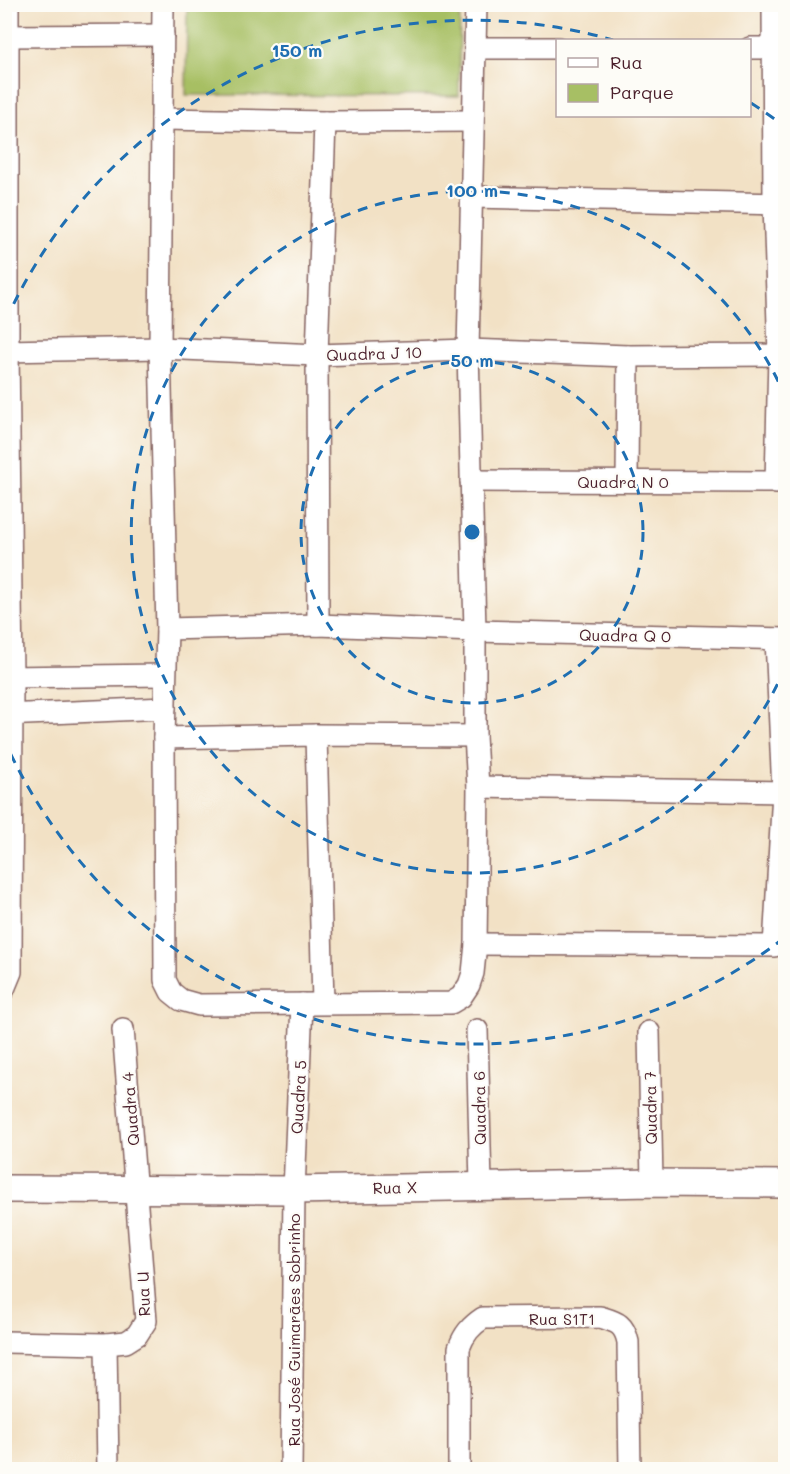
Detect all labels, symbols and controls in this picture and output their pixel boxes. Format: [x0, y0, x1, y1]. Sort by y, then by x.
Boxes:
text: 150 m [272, 38, 322, 62]
legend [556, 39, 751, 117]
text: Rua [610, 50, 643, 74]
text: Parque [610, 80, 674, 104]
text: 100 m [446, 178, 498, 202]
street label: Quadra J 10 [326, 341, 422, 365]
text: 50 m [451, 348, 493, 372]
street label: Quadra N 0 [577, 471, 669, 492]
centre of rings [462, 522, 482, 542]
street label: Quadra Q 0 [579, 624, 671, 646]
street label: Quadra 5 [286, 1060, 310, 1134]
street label: Quadra 4 [116, 1071, 144, 1147]
street label: Quadra 6 [468, 1071, 490, 1145]
street label: Quadra 7 [639, 1071, 661, 1145]
street label: Rua X [372, 1176, 418, 1198]
street label: Rua José Guimarães Sobrinho [283, 1213, 304, 1447]
street label: Rua U [132, 1271, 154, 1317]
street label: Rua S1T1 [529, 1308, 595, 1329]

